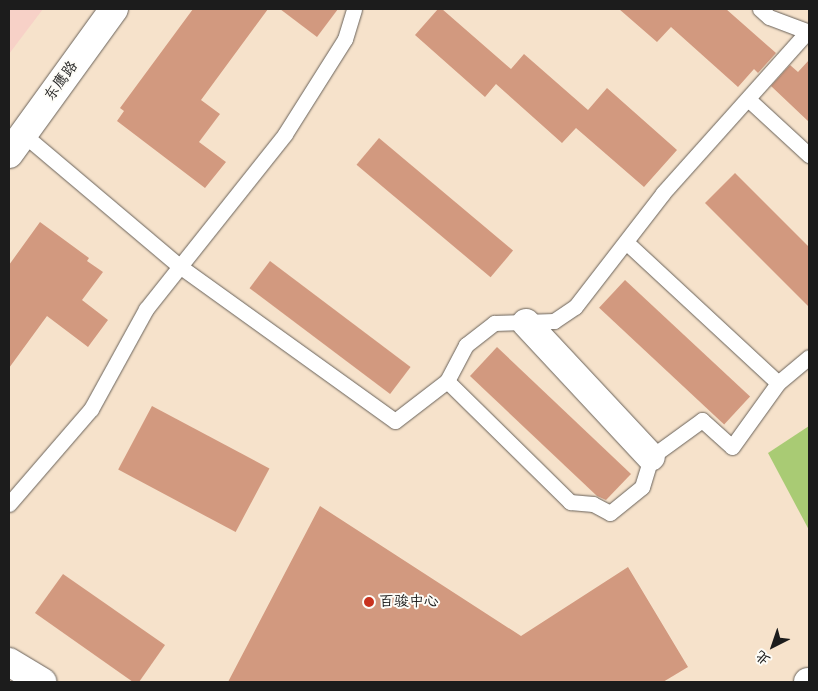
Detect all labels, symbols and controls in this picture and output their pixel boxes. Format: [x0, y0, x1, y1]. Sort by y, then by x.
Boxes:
street label: 东鹰路 [40, 58, 82, 104]
place label: 百骏中心 [379, 593, 439, 611]
marker: 百骏中心 [363, 596, 375, 608]
north arrow [748, 621, 798, 671]
text: 北 [752, 647, 774, 669]

